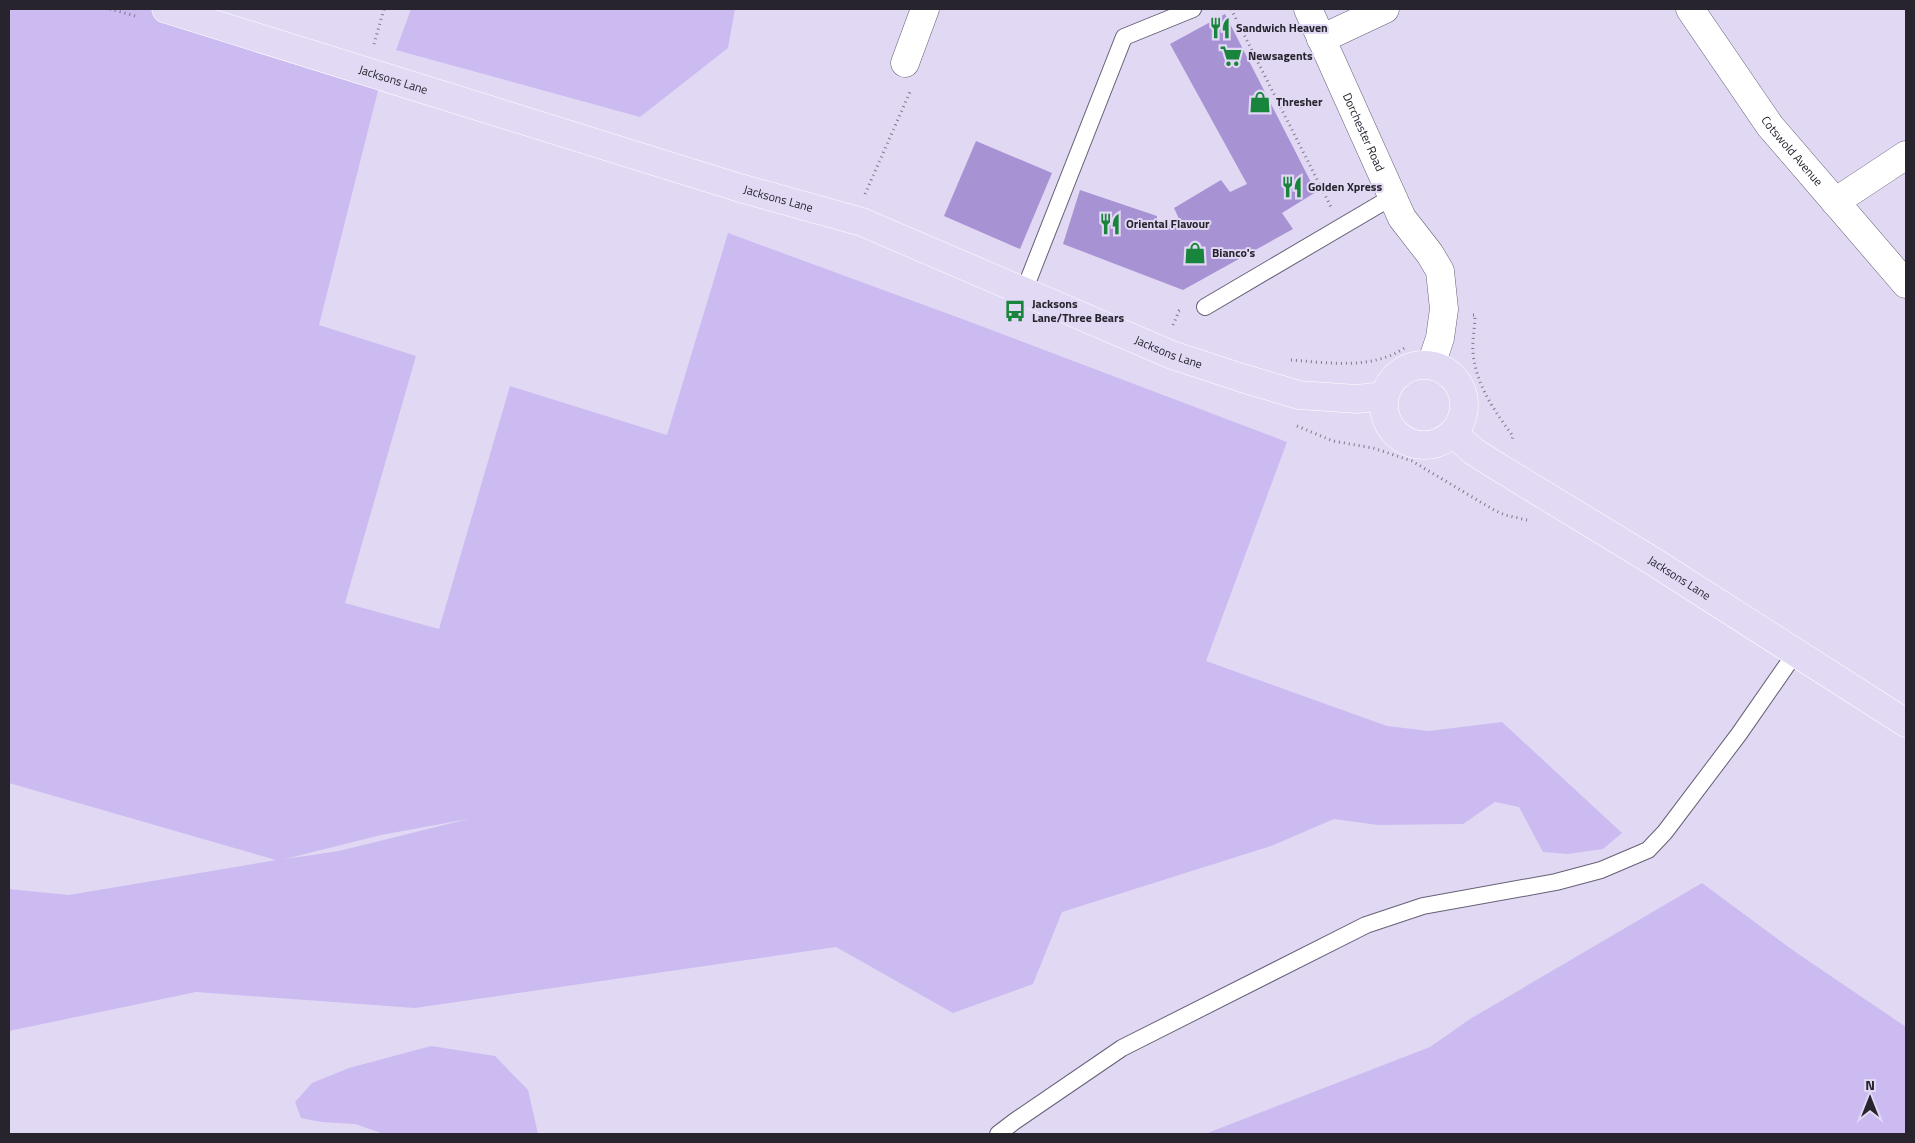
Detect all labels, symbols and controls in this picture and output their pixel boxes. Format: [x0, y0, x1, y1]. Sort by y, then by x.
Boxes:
restaurant icon: Sandwich Heaven [1207, 15, 1233, 41]
place label: Sandwich Heaven [1236, 18, 1328, 37]
supermarket icon: Newsagents [1218, 43, 1244, 69]
place label: Newsagents [1248, 46, 1313, 65]
street label: Jacksons Lane [356, 60, 430, 99]
shop icon: Thresher [1247, 89, 1273, 115]
street label: Dorchester Road [1338, 89, 1390, 174]
place label: Thresher [1276, 92, 1323, 111]
street label: Cotswold Avenue [1757, 112, 1828, 190]
restaurant icon: Golden Xpress [1279, 174, 1305, 200]
place label: Golden Xpress [1308, 177, 1382, 196]
street label: Jacksons Lane [741, 179, 815, 217]
restaurant icon: Oriental Flavour [1097, 211, 1123, 237]
place label: Oriental Flavour [1126, 214, 1210, 233]
shop icon: Bianco's [1182, 240, 1208, 266]
place label: Bianco's [1212, 243, 1256, 262]
place label: Jacksons Lane/Three Bears [1032, 294, 1124, 327]
bus stop icon: Jacksons Lane/Three Bears [1002, 298, 1028, 324]
street label: Jacksons Lane [1132, 330, 1205, 373]
street label: Jacksons Lane [1644, 550, 1715, 605]
north arrow [1845, 1073, 1895, 1123]
text: N [1865, 1074, 1875, 1095]

